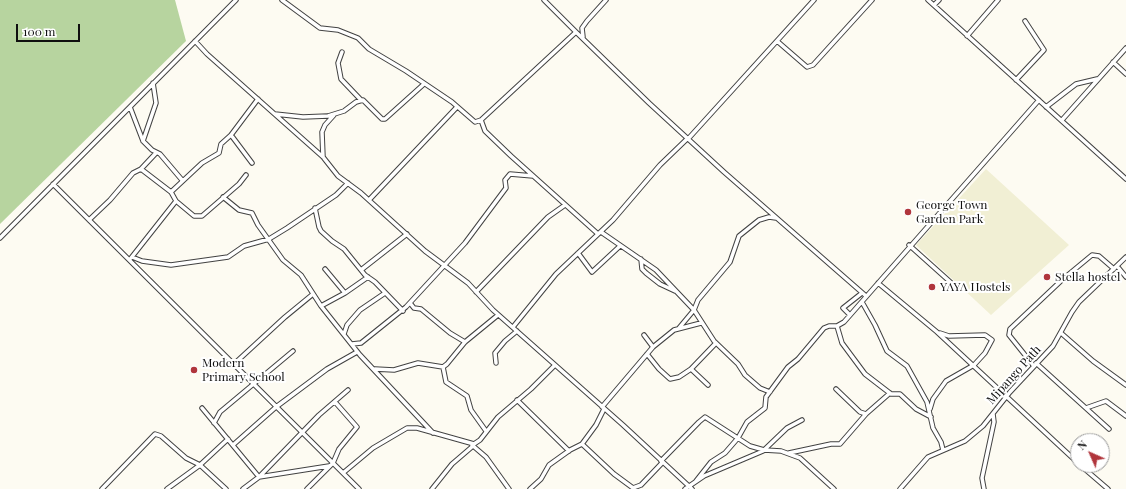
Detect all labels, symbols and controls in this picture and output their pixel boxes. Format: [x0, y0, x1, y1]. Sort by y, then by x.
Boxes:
scale bar [18, 16, 82, 42]
text: 100 m [23, 23, 55, 39]
place label: George Town Garden Park [916, 198, 988, 226]
marker: George Town Garden Park [903, 207, 913, 217]
place label: Stella hostel [1055, 270, 1120, 284]
marker: Stella hostel [1042, 272, 1052, 282]
place label: YAYA Hostels [940, 280, 1010, 294]
marker: YAYA Hostels [927, 282, 937, 292]
street label: Mipango Path [984, 343, 1044, 407]
place label: Modern Primary School [202, 356, 285, 384]
marker: Modern Primary School [189, 365, 199, 375]
north arrow [1070, 433, 1110, 473]
text: N [1074, 437, 1090, 453]

